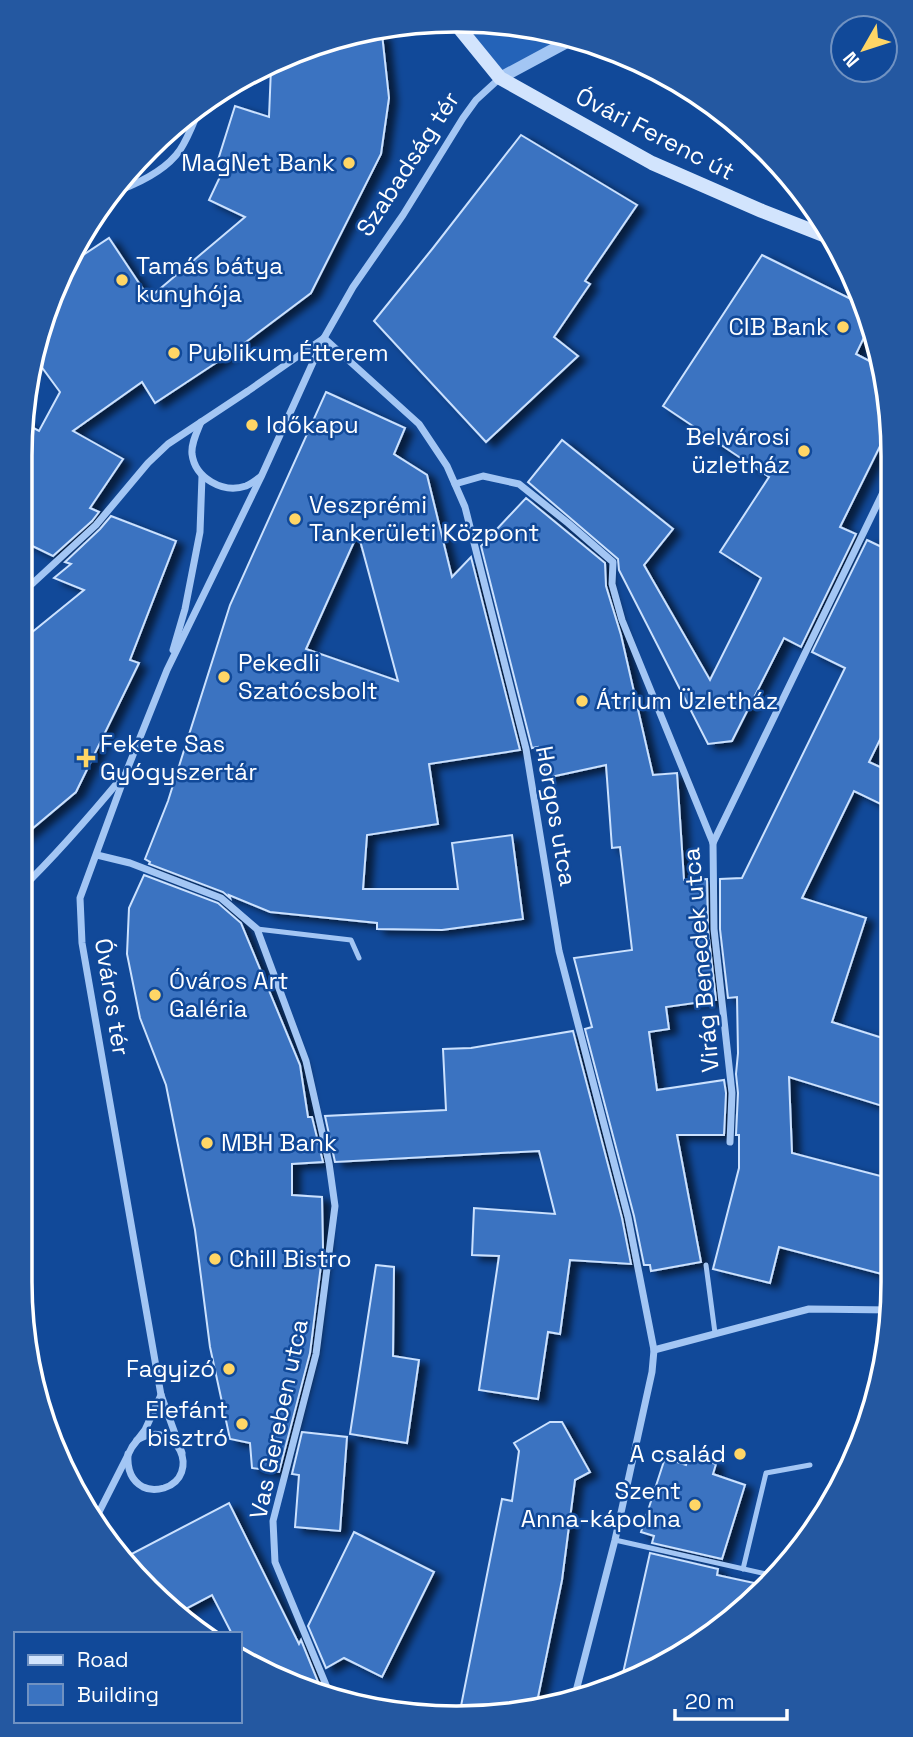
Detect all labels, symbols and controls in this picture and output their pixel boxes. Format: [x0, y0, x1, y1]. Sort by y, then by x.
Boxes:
north arrow [829, 14, 899, 84]
text: N [837, 47, 865, 72]
street label: Óvári Ferenc út [571, 80, 740, 187]
street label: Szabadság tér [349, 85, 466, 242]
place label: MagNet Bank [181, 147, 335, 178]
marker: MagNet Bank [341, 155, 357, 171]
place label: Tamás bátya kunyhója [136, 250, 283, 309]
marker: Tamás bátya kunyhója [114, 272, 130, 288]
place label: CIB Bank [728, 311, 829, 342]
marker: CIB Bank [835, 319, 851, 335]
place label: Publikum Étterem [188, 337, 389, 368]
marker: Publikum Étterem [166, 345, 182, 361]
place label: Időkapu [266, 409, 359, 440]
marker: Időkapu [244, 417, 260, 433]
place label: Belvárosi üzletház [686, 421, 790, 480]
marker: Belvárosi üzletház [796, 443, 812, 459]
place label: Veszprémi Tankerületi Központ [309, 489, 539, 548]
marker: Veszprémi Tankerületi Központ [287, 511, 303, 527]
place label: Pekedli Szatócsbolt [238, 647, 378, 706]
marker: Pekedli Szatócsbolt [216, 669, 232, 685]
place label: Átrium Üzletház [596, 685, 778, 716]
marker: Átrium Üzletház [574, 693, 590, 709]
place label: Fekete Sas Gyógyszertár [100, 728, 257, 787]
street label: Horgos utca [529, 743, 584, 889]
marker: Fekete Sas Gyógyszertár [78, 750, 94, 766]
street label: Virág Benedek utca [675, 846, 726, 1074]
street label: Óváros tér [88, 936, 137, 1058]
place label: Óváros Art Galéria [169, 965, 289, 1024]
marker: Óváros Art Galéria [147, 987, 163, 1003]
place label: MBH Bank [221, 1127, 337, 1158]
marker: MBH Bank [199, 1135, 215, 1151]
place label: Chill Bistro [229, 1243, 352, 1274]
marker: Chill Bistro [207, 1251, 223, 1267]
street label: Vas Gereben utca [242, 1316, 315, 1522]
place label: Fagyizó [126, 1353, 215, 1384]
marker: Fagyizó [221, 1361, 237, 1377]
place label: Elefánt bisztró [145, 1394, 228, 1453]
marker: Elefánt bisztró [234, 1416, 250, 1432]
place label: A család [630, 1438, 726, 1469]
marker: A család [732, 1446, 748, 1462]
place label: Szent Anna-kápolna [521, 1475, 681, 1534]
marker: Szent Anna-kápolna [687, 1497, 703, 1513]
legend [14, 1632, 242, 1723]
text: Road [77, 1646, 129, 1673]
scale bar [675, 1678, 787, 1722]
text: Building [77, 1681, 159, 1708]
text: 20 m [685, 1688, 735, 1715]

